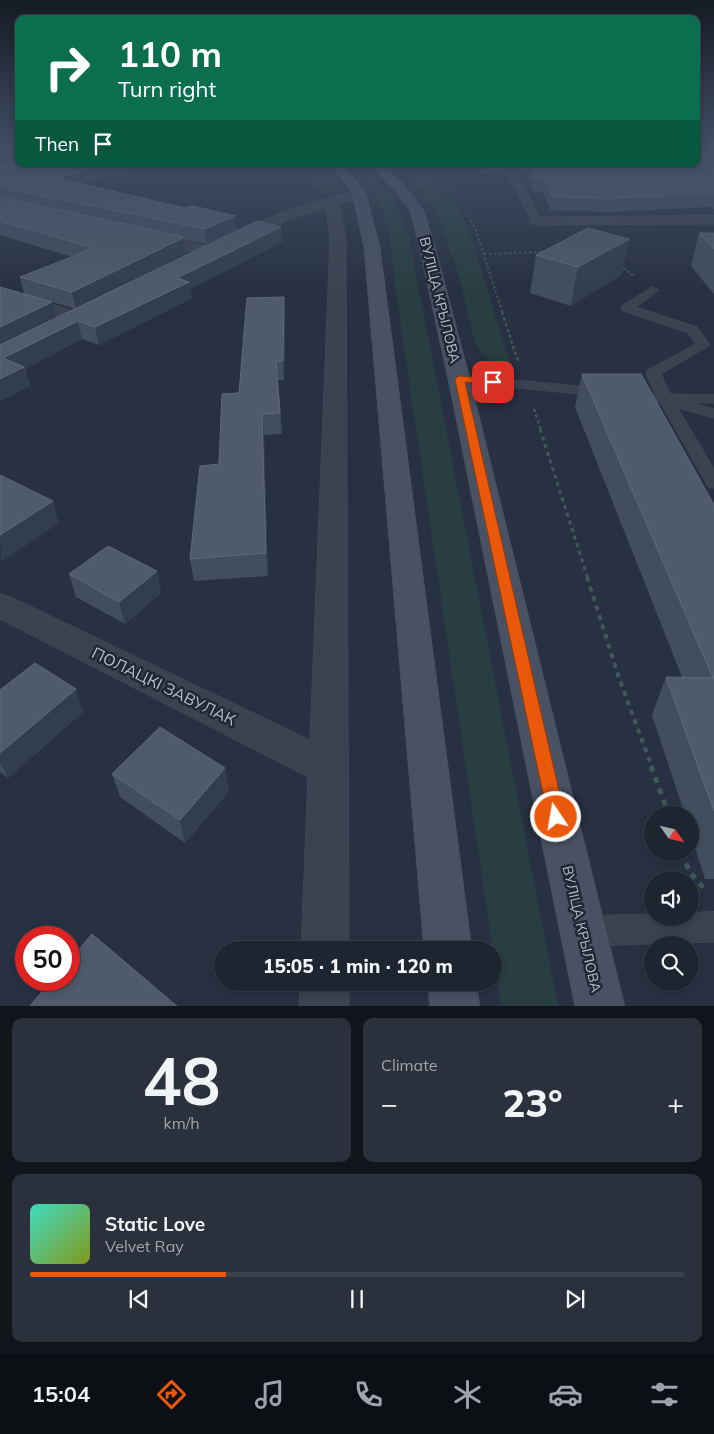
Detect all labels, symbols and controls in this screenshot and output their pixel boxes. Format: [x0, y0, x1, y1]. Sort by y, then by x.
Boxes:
text: 110 m [118, 32, 222, 76]
icon: right [35, 35, 100, 100]
text: Turn right [118, 75, 216, 103]
icon: arrive [89, 130, 117, 158]
text: Then [35, 132, 79, 156]
street label: ВУЛІЦА КРЫЛОВА [416, 235, 465, 366]
pin [472, 361, 514, 403]
icon: arrive [479, 368, 507, 396]
street label: ПОЛАЦКІ ЗАВУЛАК [89, 642, 240, 730]
position arrow [529, 790, 581, 842]
north arrow [644, 806, 699, 861]
map controls [644, 806, 699, 991]
street label: ВУЛІЦА КРЫЛОВА [559, 864, 606, 995]
button: sound [644, 871, 699, 926]
speed limit sign: 50 [15, 926, 80, 991]
button: search [644, 936, 699, 991]
text: 15:05 · 1 min · 120 m [263, 954, 453, 978]
text: 48 [142, 1040, 221, 1121]
text: Climate [381, 1055, 437, 1075]
text: 23° [502, 1079, 563, 1127]
text: − [381, 1086, 398, 1121]
text: + [667, 1086, 684, 1121]
text: km/h [163, 1113, 200, 1133]
text: Static Love [105, 1212, 205, 1236]
text: Velvet Ray [105, 1236, 184, 1256]
icon: previous [125, 1285, 153, 1313]
icon: pause [343, 1285, 371, 1313]
icon: next [561, 1285, 589, 1313]
icon: directions [154, 1377, 189, 1412]
icon: music [252, 1377, 287, 1412]
icon: phone [351, 1377, 386, 1412]
icon: climate [450, 1377, 485, 1412]
icon: car [548, 1377, 583, 1412]
icon: filters [647, 1377, 682, 1412]
text: 15:04 [32, 1380, 90, 1408]

